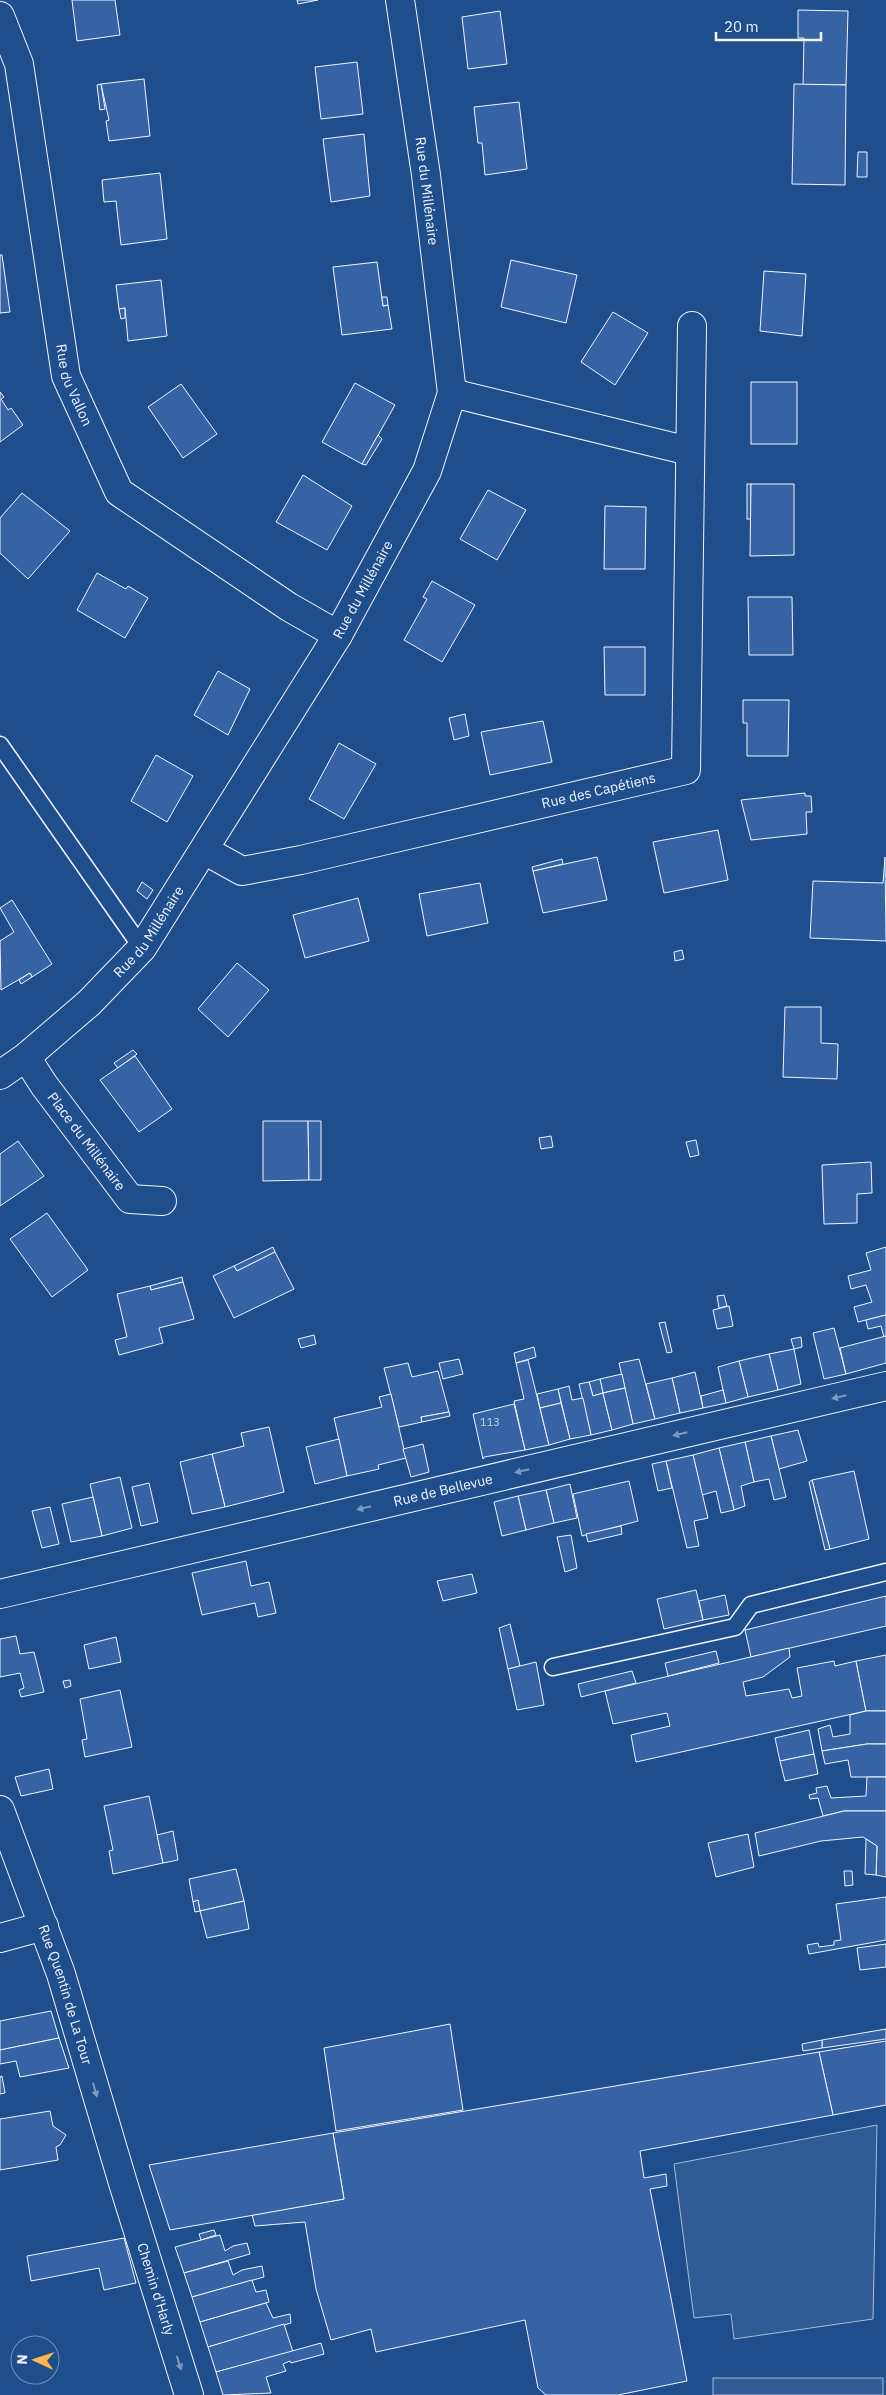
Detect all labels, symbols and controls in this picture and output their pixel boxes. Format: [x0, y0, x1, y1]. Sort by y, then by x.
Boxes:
scale bar [716, 10, 821, 42]
text: 20 m [724, 17, 759, 36]
street label: Rue du Millénaire [411, 136, 443, 247]
street label: Rue du Vallon [52, 343, 97, 429]
street label: Rue du Millénaire [329, 537, 397, 642]
street label: Rue des Capétiens [540, 768, 658, 812]
street label: Rue du Millénaire [109, 882, 188, 981]
street label: Place du Millénaire [44, 1089, 130, 1195]
one-way arrow [831, 1393, 846, 1401]
house number: 113 [480, 1415, 500, 1429]
one-way arrow [673, 1430, 688, 1438]
one-way arrow [515, 1467, 530, 1475]
street label: Rue de Bellevue [391, 1470, 495, 1510]
one-way arrow [356, 1504, 372, 1512]
street label: Rue Quentin de La Tour [34, 1922, 96, 2067]
one-way arrow [92, 2082, 100, 2097]
street label: Chemin d'Harly [133, 2240, 179, 2338]
north arrow [10, 2335, 60, 2385]
text: N [13, 2354, 31, 2365]
one-way arrow [175, 2356, 183, 2371]

